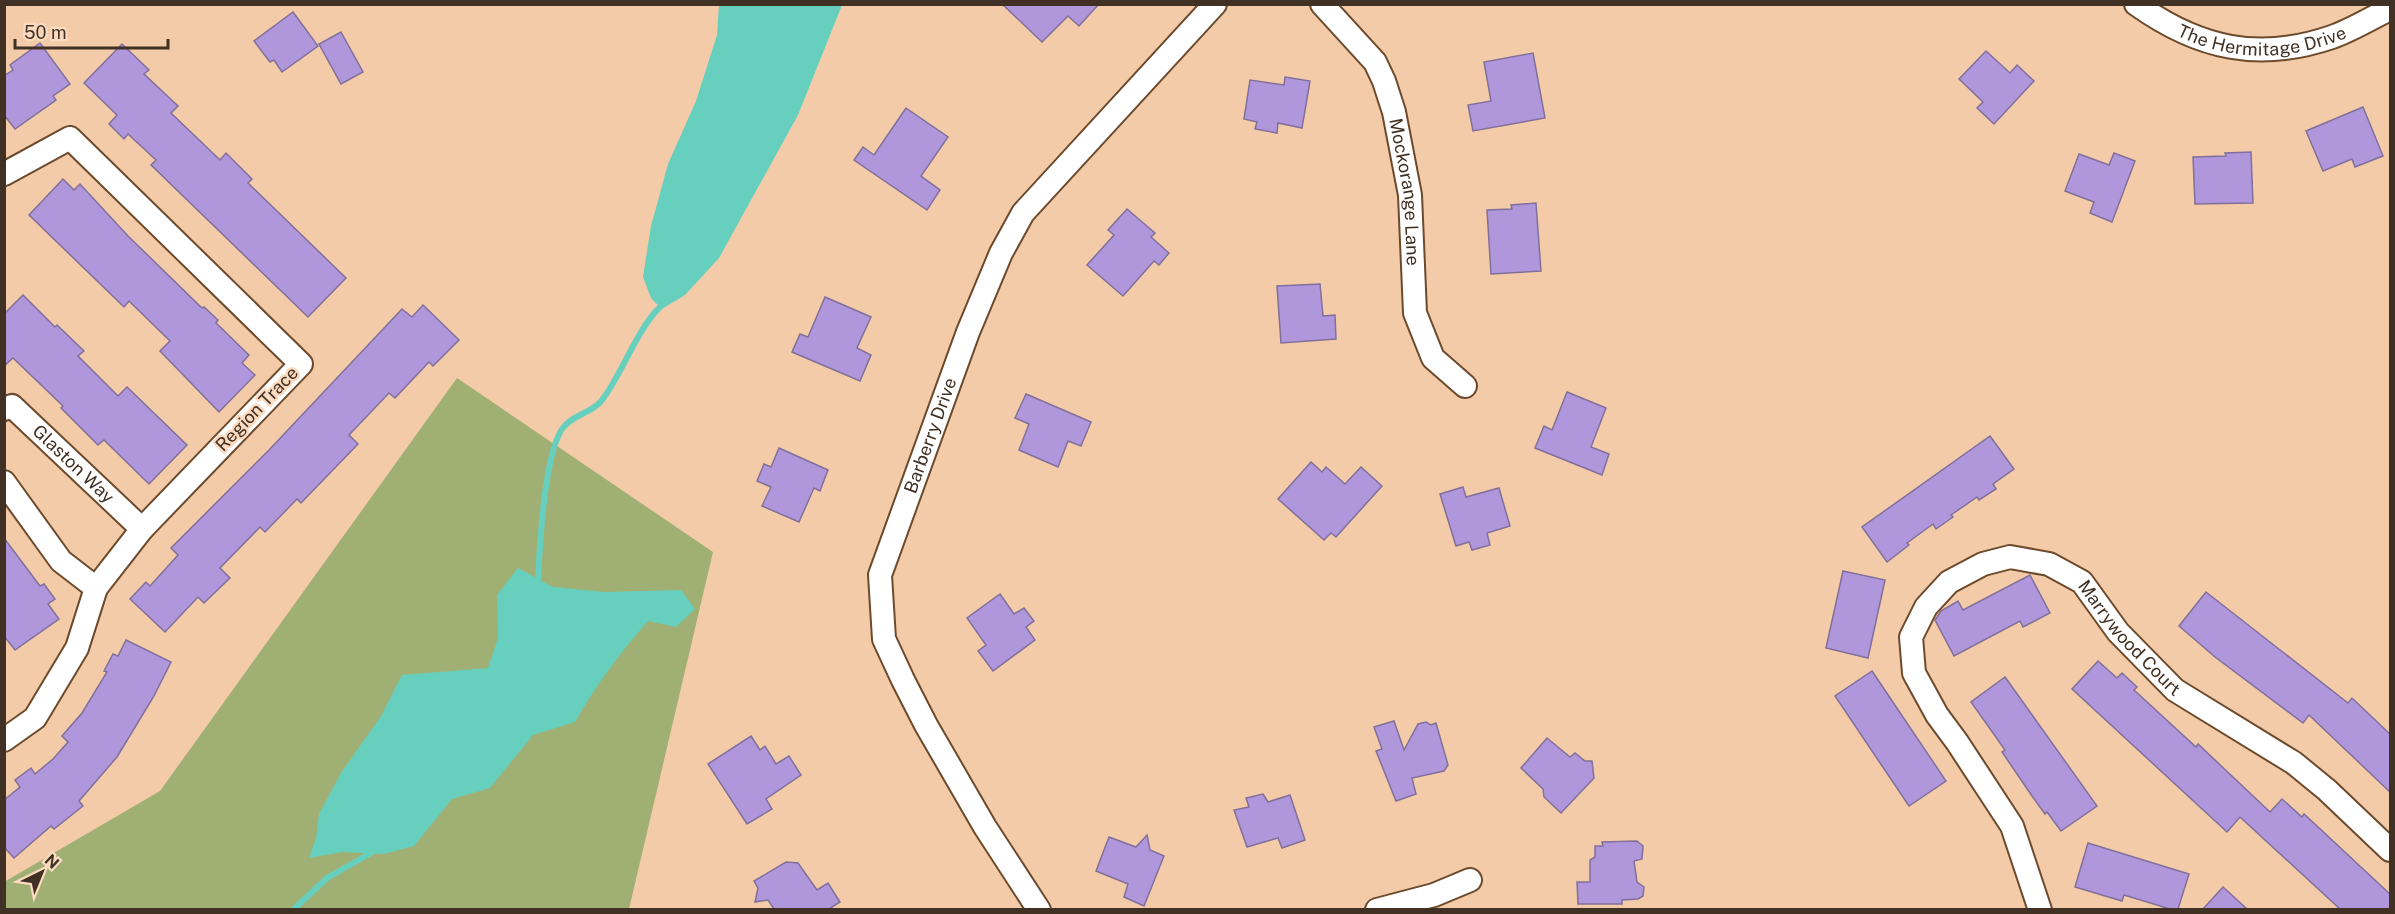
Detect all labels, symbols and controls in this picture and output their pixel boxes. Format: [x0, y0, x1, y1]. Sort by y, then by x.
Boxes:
scale bar [15, 12, 168, 50]
street label: The Hermitage Drive [2176, 16, 2348, 38]
text: The Hermitage Drive [2175, 20, 2349, 60]
text: 50 m [24, 22, 67, 43]
street label: Mockorange Lane [1385, 116, 1424, 266]
street label: Region Trace [211, 362, 302, 455]
street label: Barberry Drive [899, 375, 961, 496]
street label: Glaston Way [29, 420, 119, 507]
street label: Marrywood Court [2074, 576, 2184, 700]
north arrow [12, 842, 72, 902]
text: N [41, 850, 63, 873]

